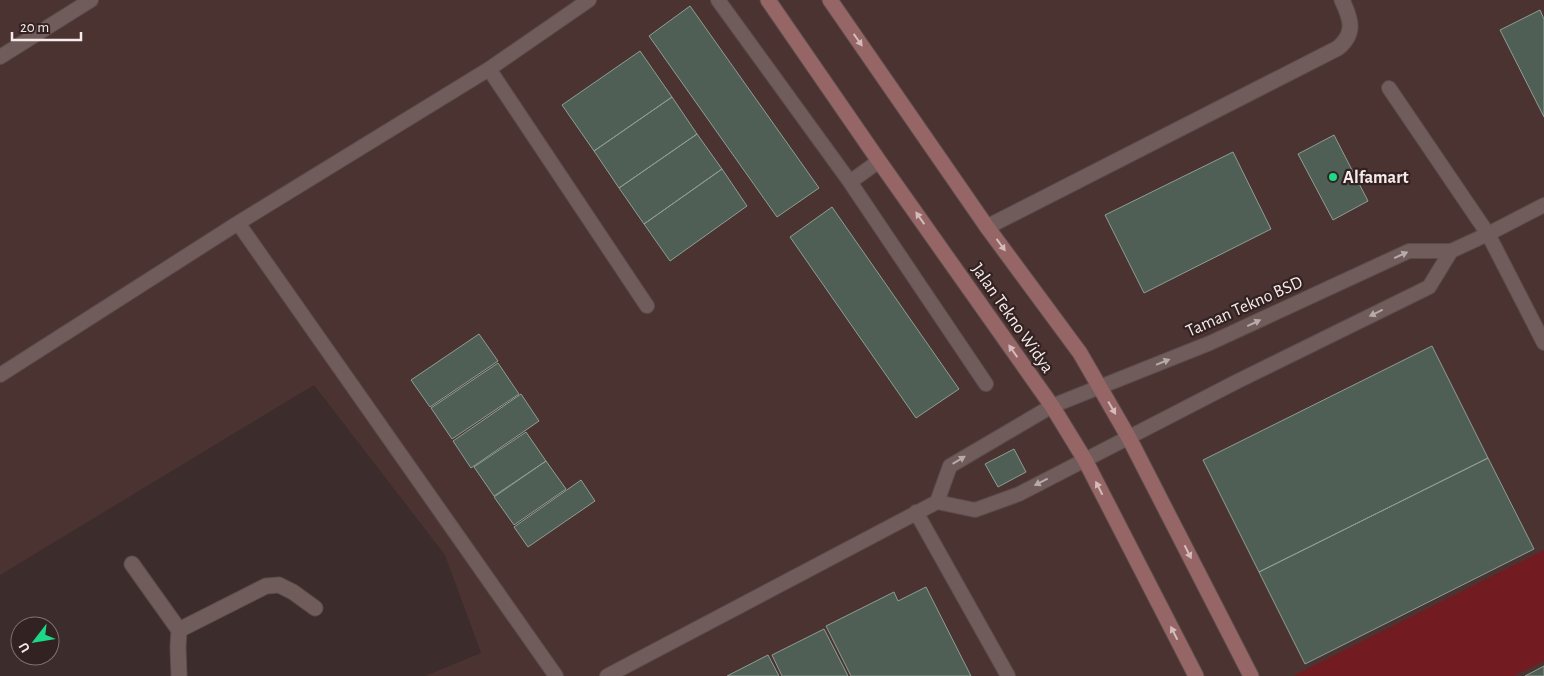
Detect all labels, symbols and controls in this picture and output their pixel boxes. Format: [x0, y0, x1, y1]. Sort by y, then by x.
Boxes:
scale bar [12, 10, 81, 42]
text: 20 m [20, 20, 49, 35]
one-way arrow [853, 33, 863, 47]
place label: Alfamart [1343, 169, 1409, 187]
marker: Alfamart [1327, 171, 1339, 183]
one-way arrow [915, 211, 925, 225]
one-way arrow [996, 238, 1006, 252]
one-way arrow [1394, 250, 1409, 259]
street label: Jalan Tekno Widya [968, 261, 1057, 377]
street label: Taman Tekno BSD [1183, 273, 1305, 341]
one-way arrow [1369, 309, 1383, 317]
one-way arrow [1247, 318, 1261, 326]
one-way arrow [1008, 344, 1018, 357]
one-way arrow [1156, 358, 1171, 366]
one-way arrow [1108, 401, 1117, 415]
one-way arrow [952, 456, 965, 465]
one-way arrow [1034, 478, 1048, 486]
one-way arrow [1095, 481, 1103, 496]
one-way arrow [1184, 545, 1192, 559]
north arrow [10, 616, 60, 666]
one-way arrow [1170, 625, 1178, 640]
text: U [16, 640, 33, 655]

